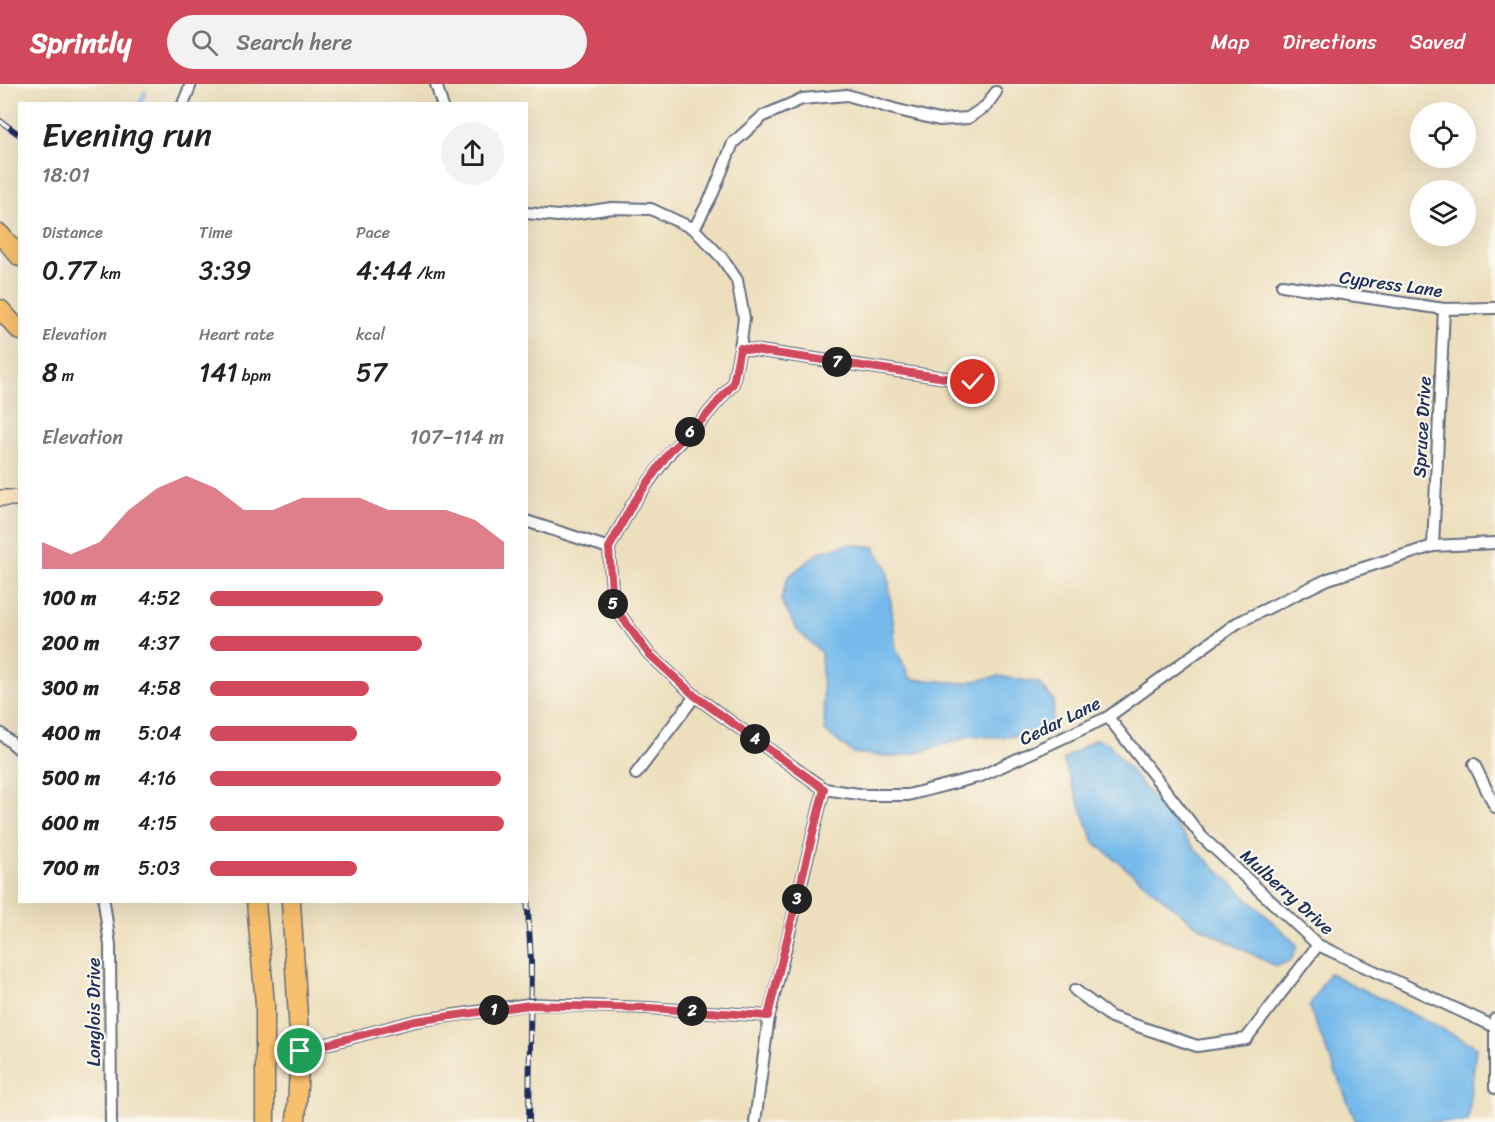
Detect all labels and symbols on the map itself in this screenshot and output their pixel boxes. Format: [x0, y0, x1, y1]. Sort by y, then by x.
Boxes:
street label: Cypress Lane [1337, 261, 1445, 307]
pin: 7 [822, 347, 852, 377]
pin [947, 356, 998, 407]
street label: Spruce Drive [1403, 375, 1441, 479]
pin: 6 [675, 417, 705, 447]
pin: 5 [598, 589, 628, 619]
street label: Cedar Lane [1014, 687, 1106, 755]
pin: 4 [740, 724, 770, 754]
street label: Mulberry Drive [1233, 841, 1341, 943]
pin: 3 [782, 884, 812, 914]
street label: Longlois Drive [78, 957, 110, 1067]
pin: 1 [479, 995, 509, 1025]
pin: 2 [677, 996, 707, 1026]
pin [274, 1025, 325, 1076]

